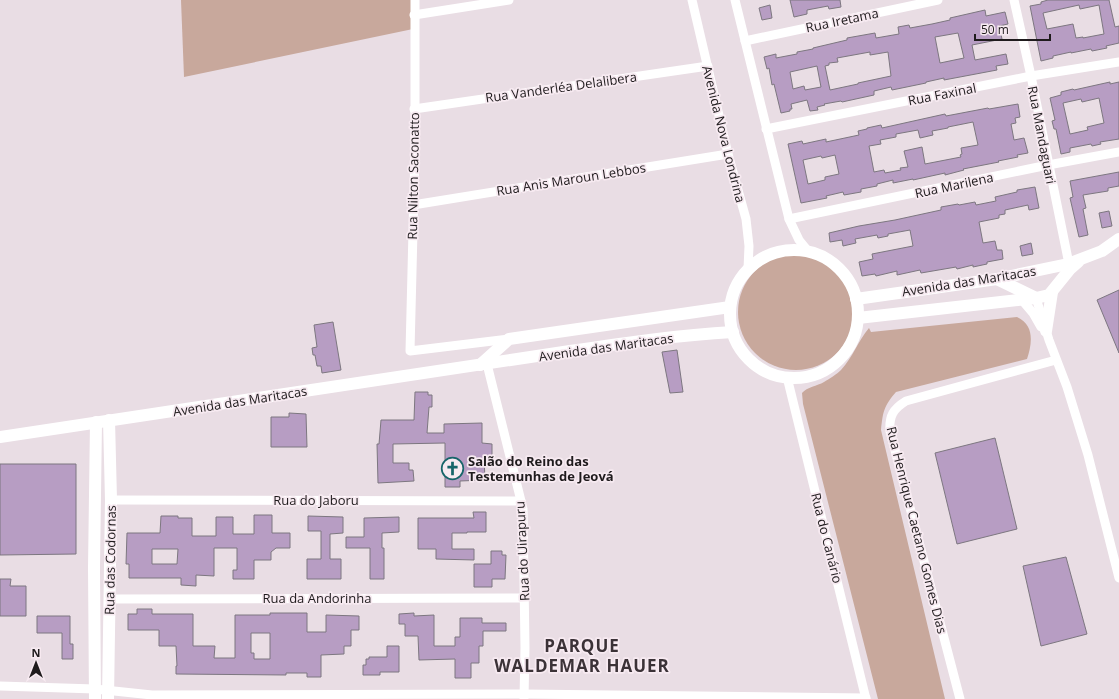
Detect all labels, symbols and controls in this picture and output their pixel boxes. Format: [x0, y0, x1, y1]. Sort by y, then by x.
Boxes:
street label: Rua Iretama [804, 4, 880, 36]
scale bar [975, 16, 1050, 42]
text: 50 m [981, 21, 1009, 38]
street label: Avenida Nova Londrina [698, 63, 750, 205]
street label: Rua Vanderléa Delalibera [484, 67, 638, 107]
street label: Rua Faxinal [906, 79, 978, 109]
street label: Rua Mandaguari [1024, 84, 1060, 186]
street label: Rua Nilton Saconatto [403, 112, 423, 240]
street label: Rua Anis Maroun Lebbos [495, 158, 647, 200]
street label: Rua Marilena [913, 168, 995, 202]
street label: Avenida das Maritacas [901, 262, 1037, 300]
street label: Avenida das Maritacas [538, 329, 674, 365]
street label: Avenida das Maritacas [172, 382, 308, 420]
street label: Rua Henrique Caetano Gomes Dias [883, 425, 951, 635]
place label: Salão do Reino das Testemunhas de Jeová [468, 452, 614, 485]
church icon: Salão do Reino das Testemunhas de Jeová [439, 455, 465, 481]
street label: Rua do Jaboru [273, 491, 359, 509]
street label: Rua do Canário [807, 491, 847, 585]
street label: Rua do Uirapuru [510, 500, 534, 602]
street label: Rua das Codornas [100, 505, 120, 615]
street label: Rua da Andorinha [263, 589, 371, 607]
district label: PARQUE WALDEMAR HAUER [494, 634, 670, 677]
north arrow [16, 643, 56, 683]
text: N [32, 645, 40, 660]

